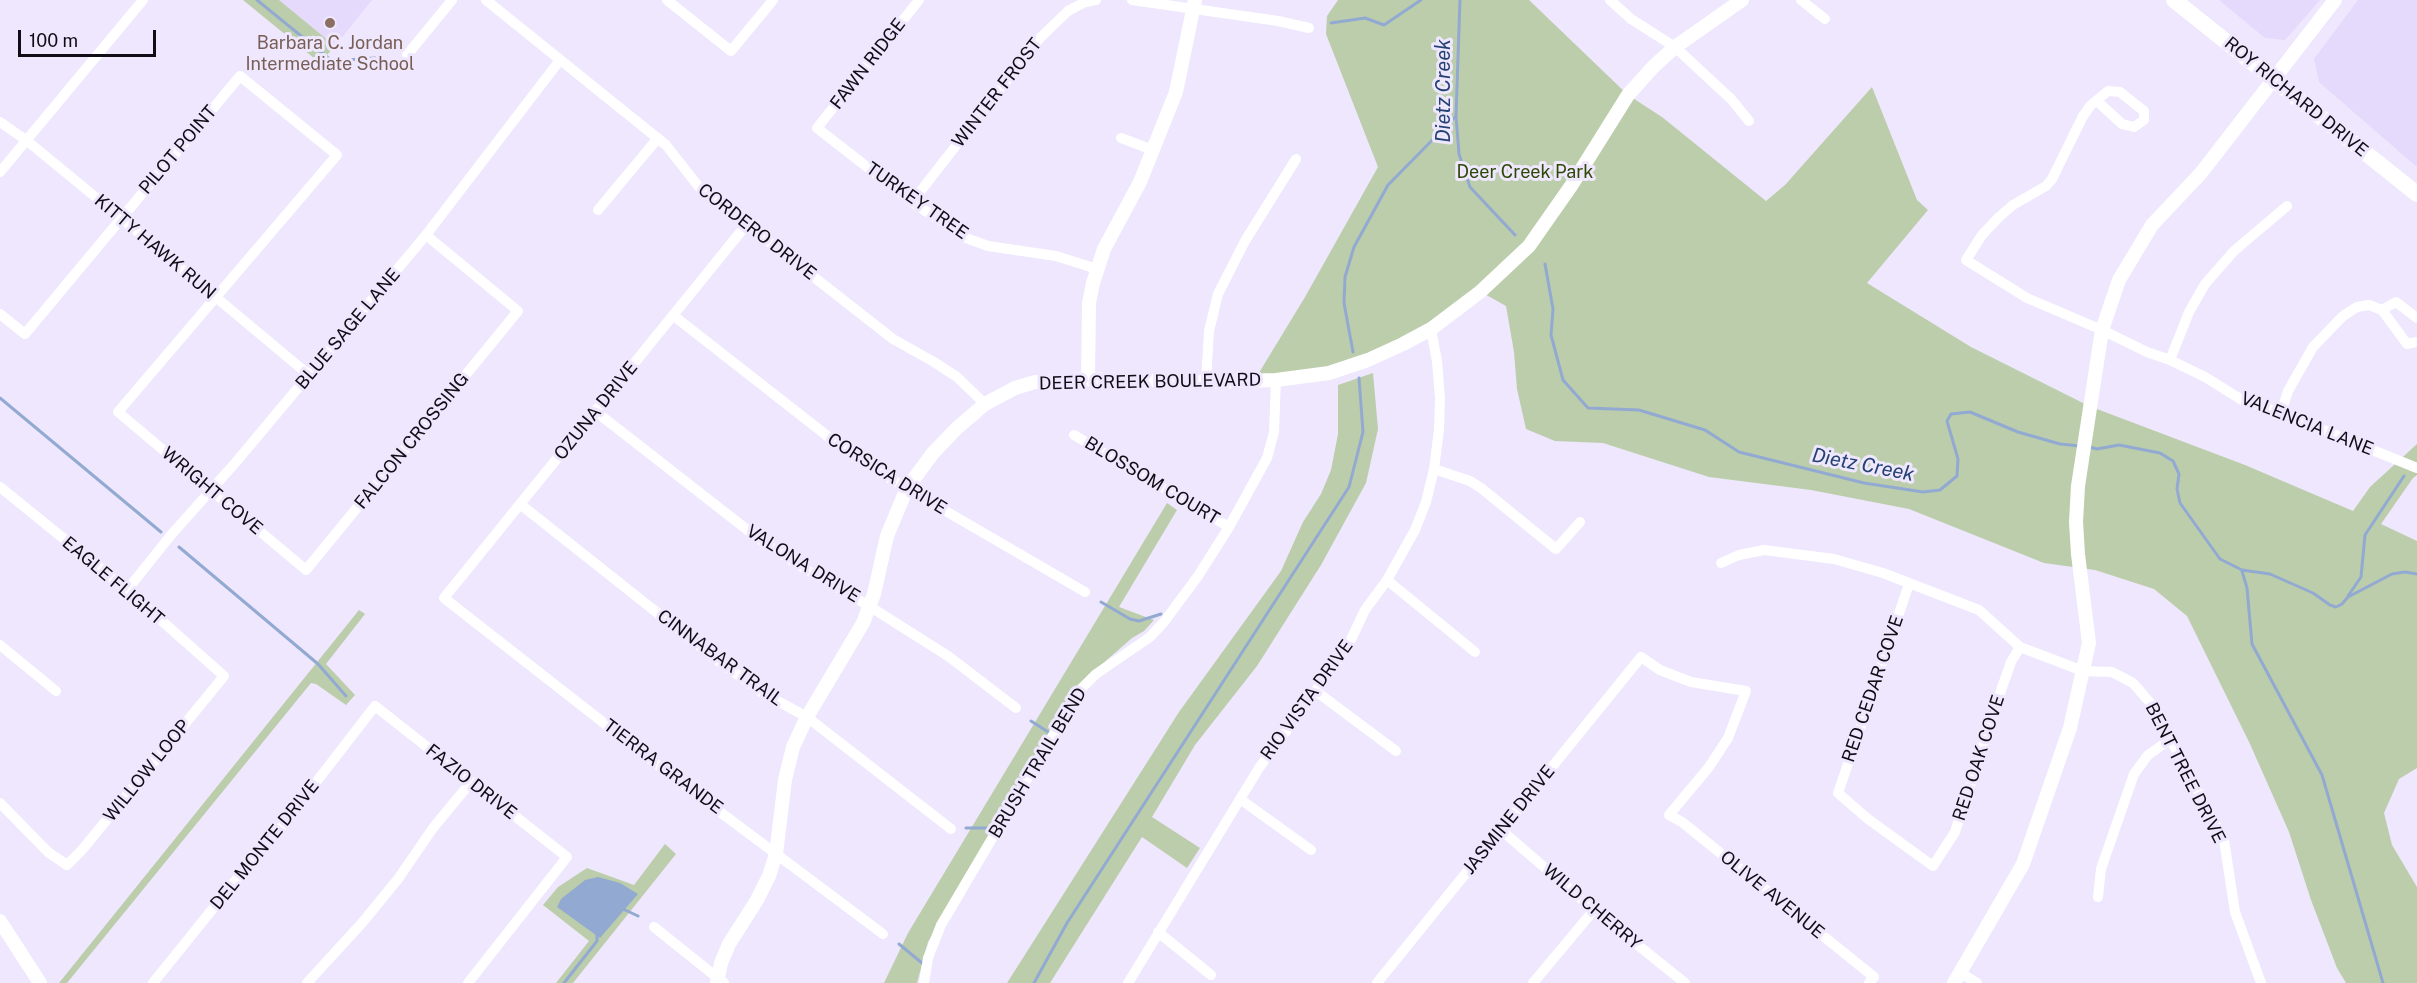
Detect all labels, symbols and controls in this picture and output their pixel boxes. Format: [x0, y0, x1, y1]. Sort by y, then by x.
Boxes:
street label: FAWN RIDGE [826, 14, 910, 114]
marker: Barbara C. Jordan Intermediate School [323, 16, 337, 30]
scale bar [21, 18, 159, 56]
text: 100 m [29, 30, 78, 51]
place label: Barbara C. Jordan Intermediate School [246, 32, 414, 74]
street label: ROY RICHARD DRIVE [2220, 32, 2372, 162]
street label: WINTER FROST [948, 34, 1046, 152]
water label: Dietz Creek [1432, 39, 1456, 143]
street label: PILOT POINT [135, 101, 221, 199]
street label: TURKEY TREE [862, 158, 972, 244]
park label: Deer Creek Park [1457, 161, 1593, 183]
street label: CORDERO DRIVE [694, 179, 820, 285]
street label: KITTY HAWK RUN [90, 190, 220, 304]
street label: BLUE SAGE LANE [291, 264, 405, 394]
street label: OZUNA DRIVE [550, 357, 642, 465]
street label: FALCON CROSSING [350, 368, 474, 514]
street label: DEER CREEK BOULEVARD [1039, 369, 1261, 395]
street label: VALENCIA LANE [2238, 388, 2376, 460]
street label: CORSICA DRIVE [823, 429, 951, 519]
street label: BLOSSOM COURT [1081, 432, 1223, 530]
street label: WRIGHT COVE [157, 443, 267, 539]
water label: Dietz Creek [1810, 443, 1916, 487]
street label: VALONA DRIVE [742, 520, 864, 608]
street label: EAGLE FLIGHT [58, 532, 168, 630]
street label: CINNABAR TRAIL [653, 605, 787, 711]
street label: RED CEDAR COVE [1838, 613, 1908, 765]
street label: RIO VISTA DRIVE [1256, 636, 1358, 764]
street label: BRUSH TRAIL BEND [984, 684, 1092, 842]
street label: RED OAK COVE [1948, 692, 2010, 824]
street label: BENT TREE DRIVE [2140, 699, 2230, 847]
street label: TIERRA GRANDE [599, 715, 727, 819]
street label: WILLOW LOOP [99, 716, 195, 826]
street label: FAZIO DRIVE [421, 740, 521, 824]
street label: JASMINE DRIVE [1458, 761, 1560, 879]
street label: DEL MONTE DRIVE [206, 776, 324, 914]
street label: OLIVE AVENUE [1716, 846, 1828, 944]
street label: WILD CHERRY [1538, 859, 1646, 955]

